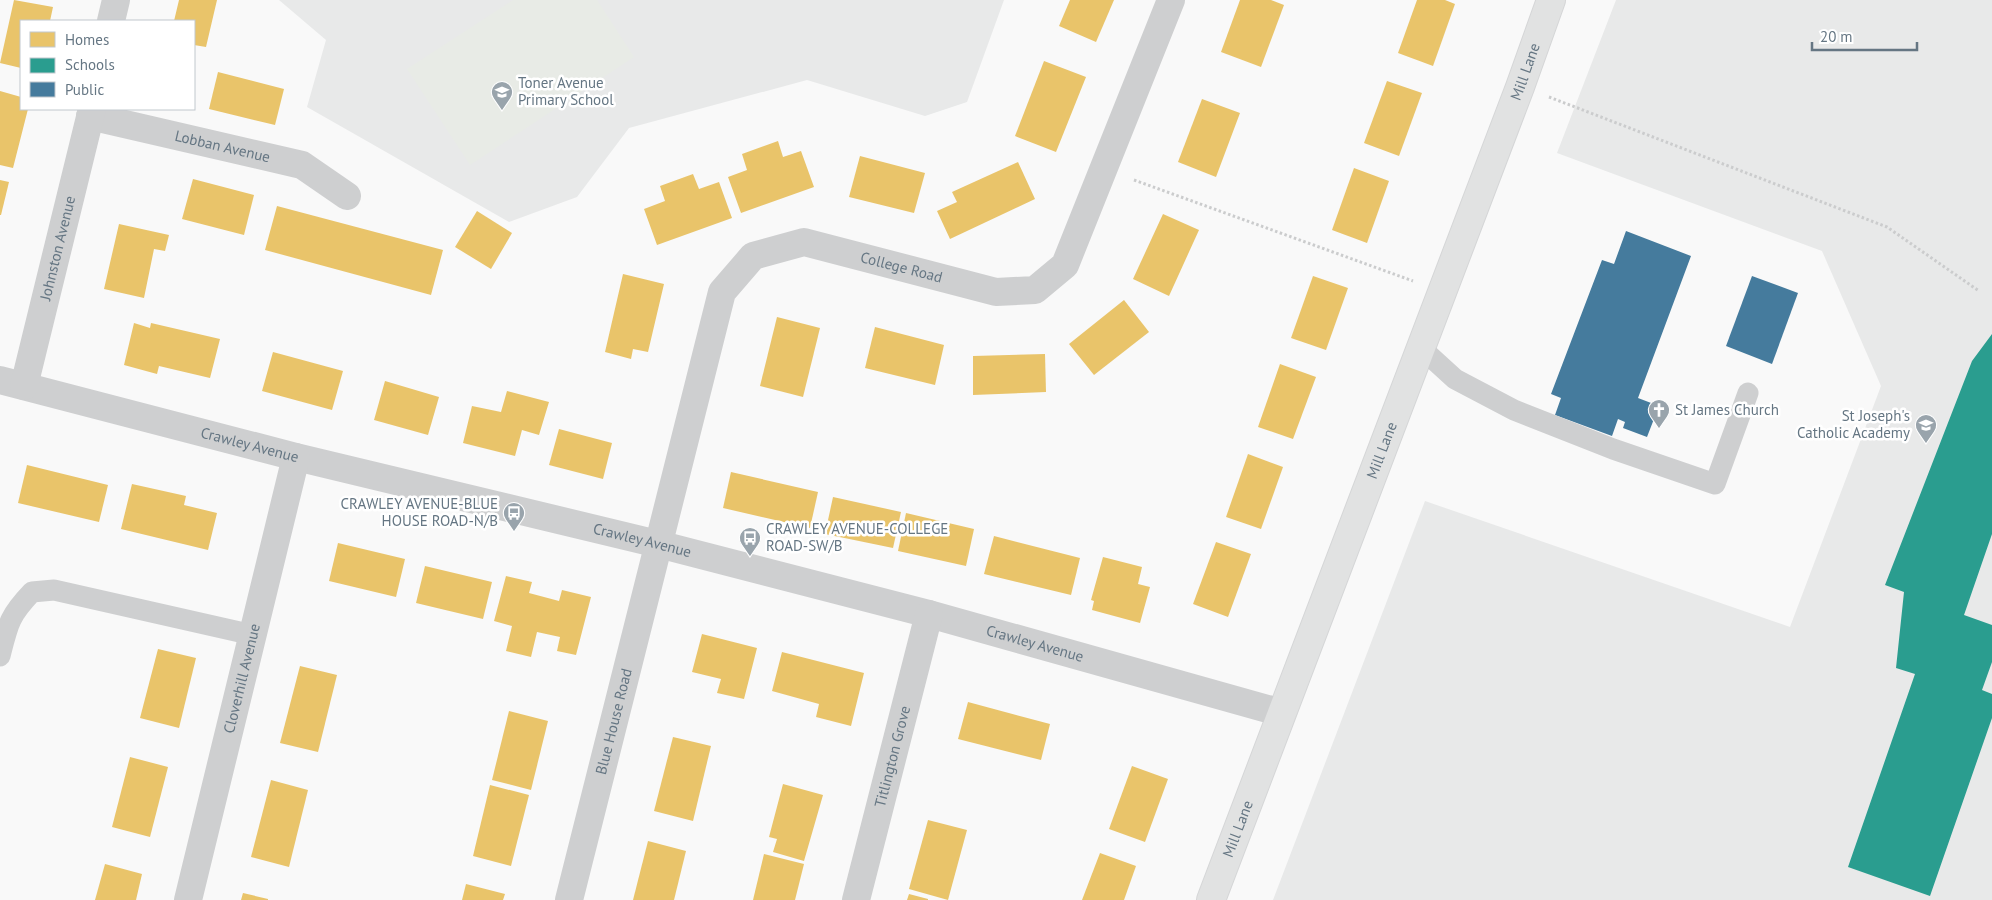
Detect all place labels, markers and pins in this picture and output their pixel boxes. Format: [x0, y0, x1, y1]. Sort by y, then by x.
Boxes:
place label: Toner Avenue Primary School [518, 73, 614, 109]
school or university icon: Toner Avenue Primary School [490, 80, 514, 111]
church icon: St James Church [1647, 398, 1671, 429]
place label: St James Church [1675, 400, 1779, 419]
place label: St Joseph's Catholic Academy [1797, 406, 1910, 442]
school or university icon: St Joseph's Catholic Academy [1914, 413, 1938, 444]
place label: CRAWLEY AVENUE-BLUE HOUSE ROAD-N/B [340, 494, 498, 530]
bus stop icon: CRAWLEY AVENUE-BLUE HOUSE ROAD-N/B [502, 501, 526, 532]
place label: CRAWLEY AVENUE-COLLEGE ROAD-SW/B [766, 519, 948, 555]
bus stop icon: CRAWLEY AVENUE-COLLEGE ROAD-SW/B [738, 526, 762, 557]

